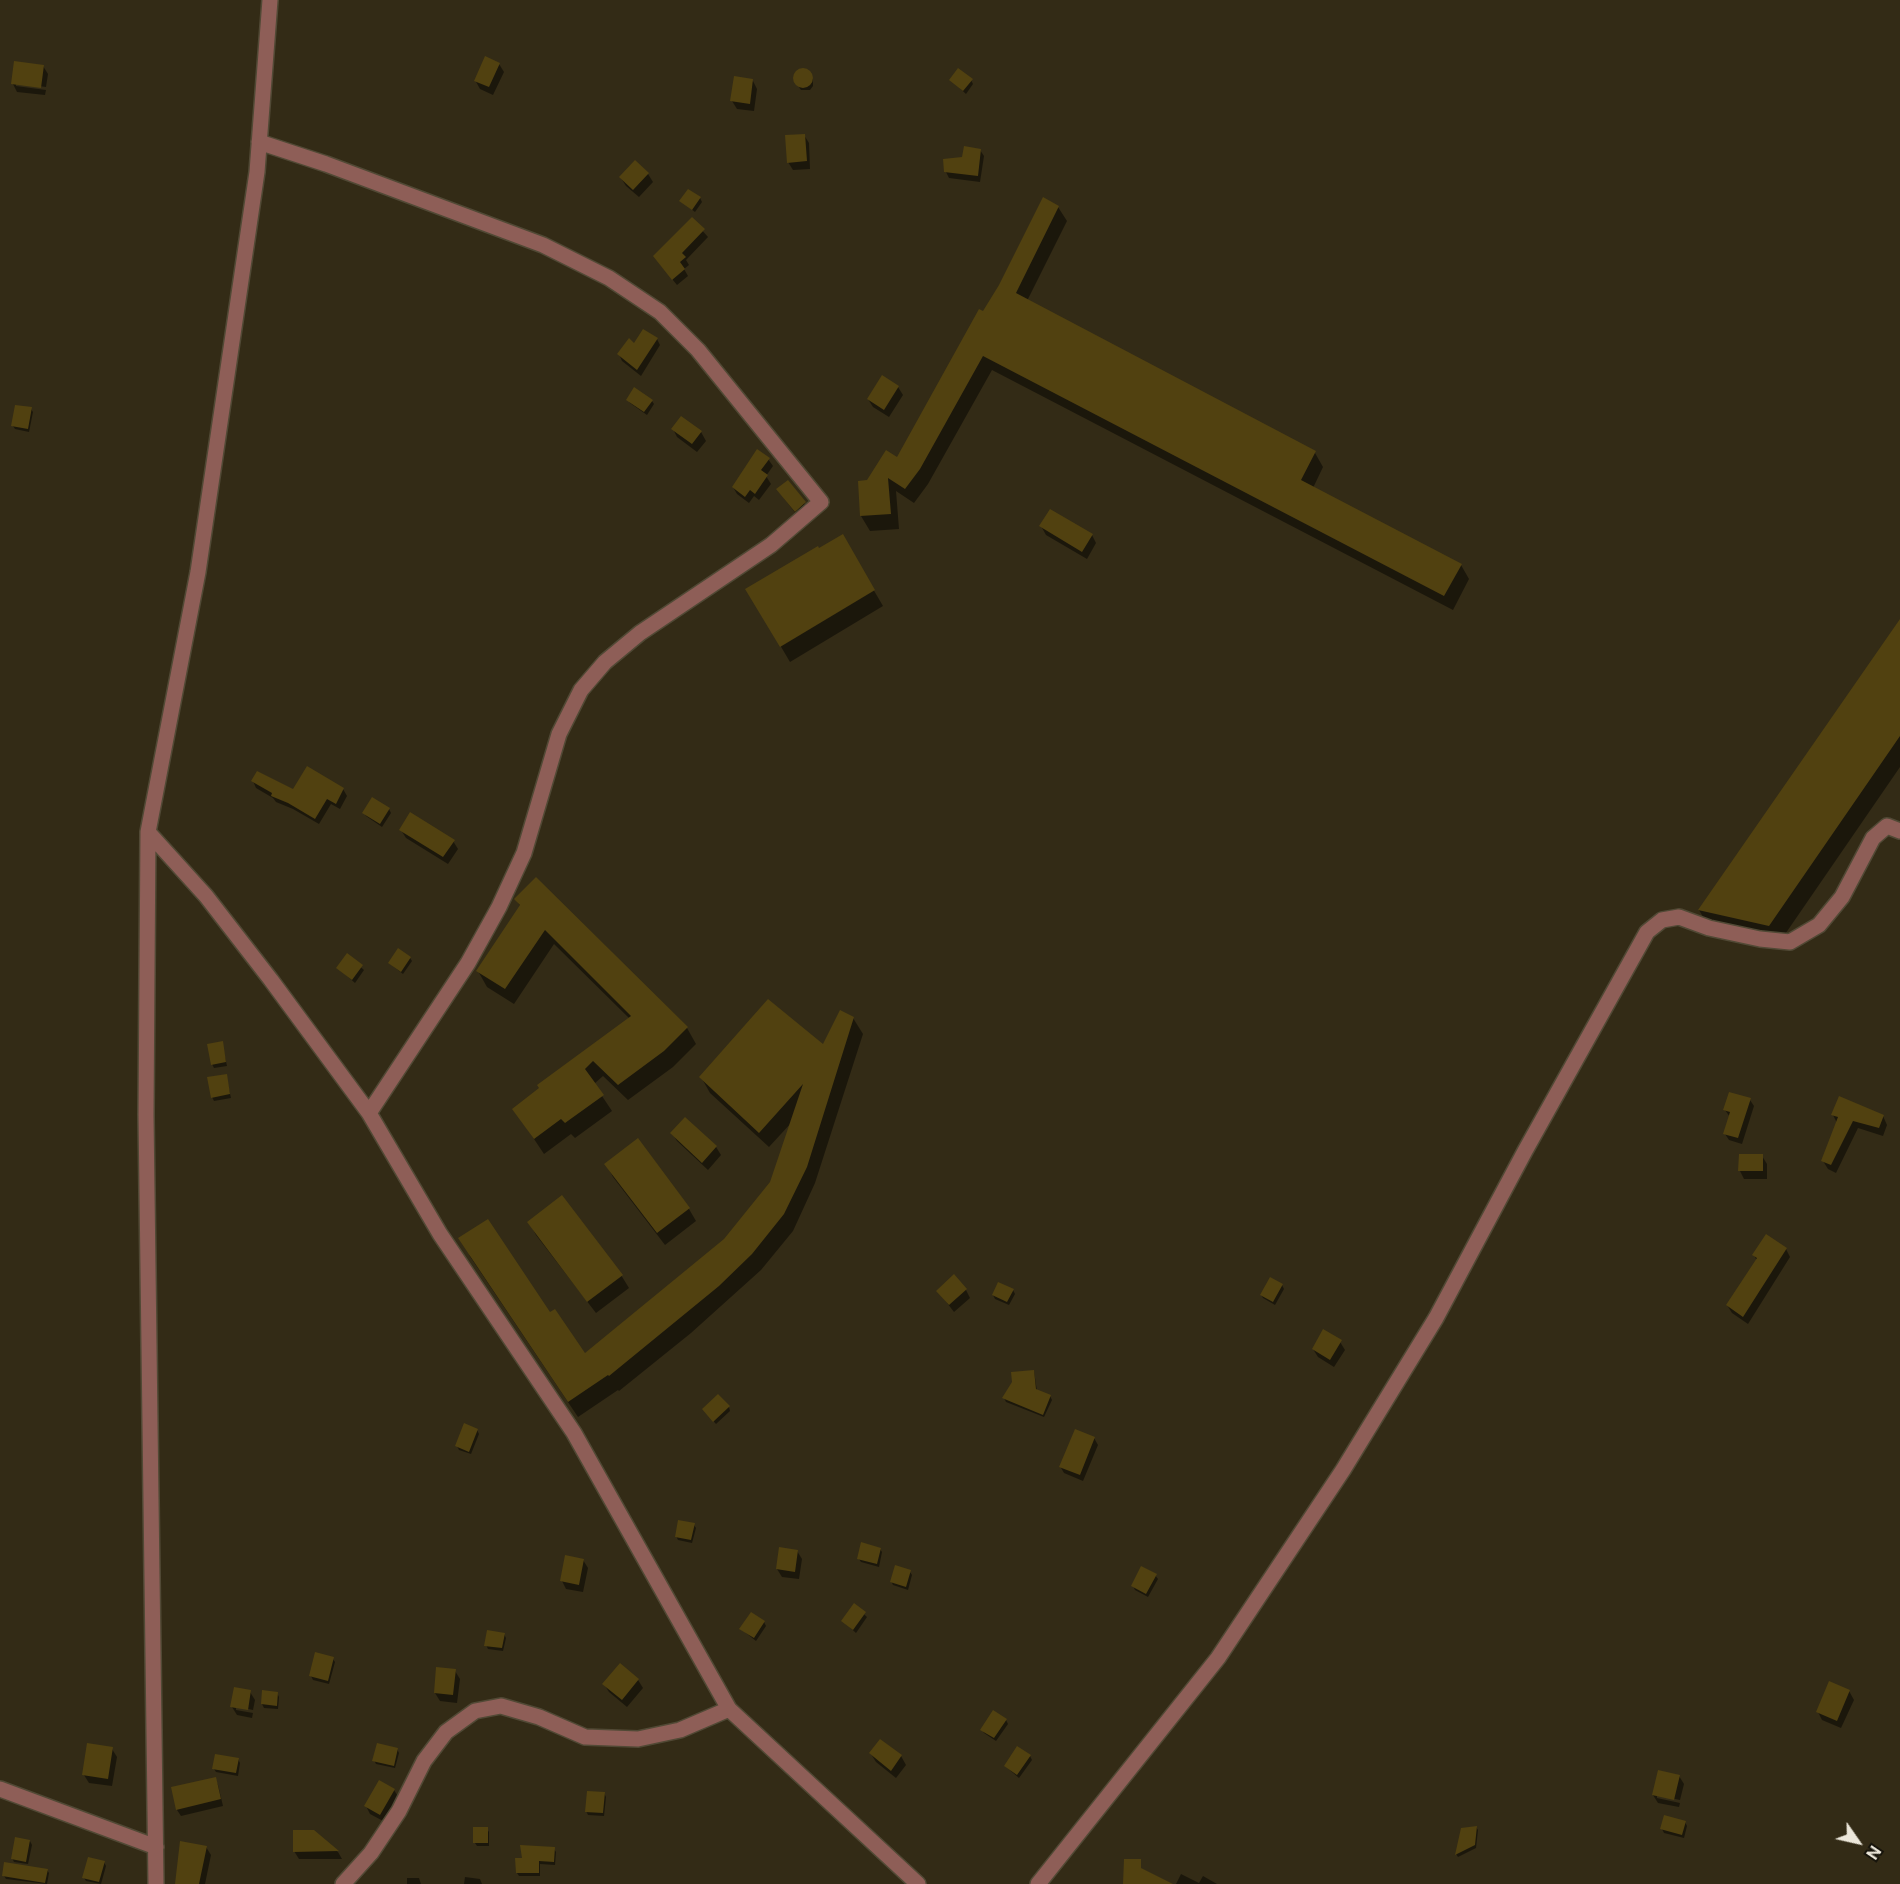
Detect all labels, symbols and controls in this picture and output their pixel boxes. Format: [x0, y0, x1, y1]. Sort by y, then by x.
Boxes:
north arrow [1828, 1812, 1888, 1872]
text: N [1862, 1842, 1885, 1863]

